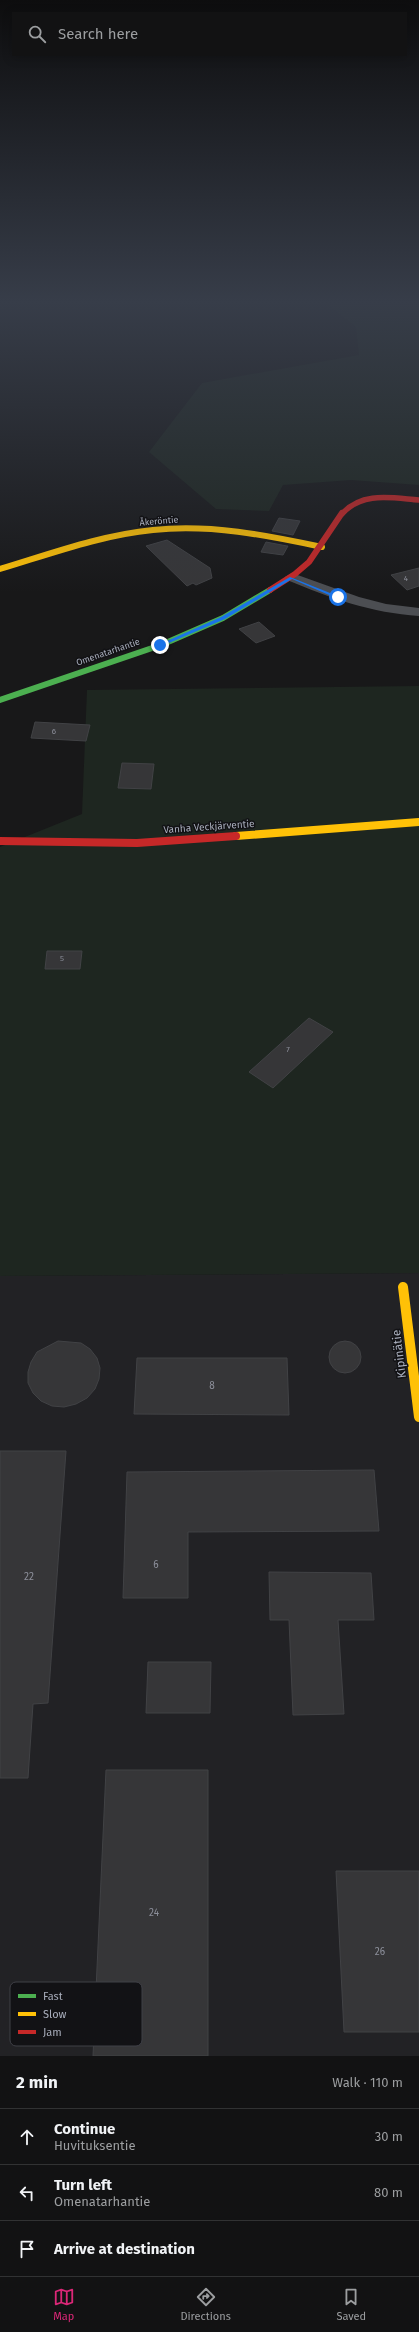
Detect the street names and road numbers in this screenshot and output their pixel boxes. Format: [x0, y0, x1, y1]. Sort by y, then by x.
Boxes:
street label: Åkeröntie [139, 513, 179, 528]
street label: Omenatarhantie [75, 636, 141, 668]
street label: Vanha Veckjärventie [163, 818, 255, 836]
street label: Kipinätie [389, 1329, 409, 1379]

